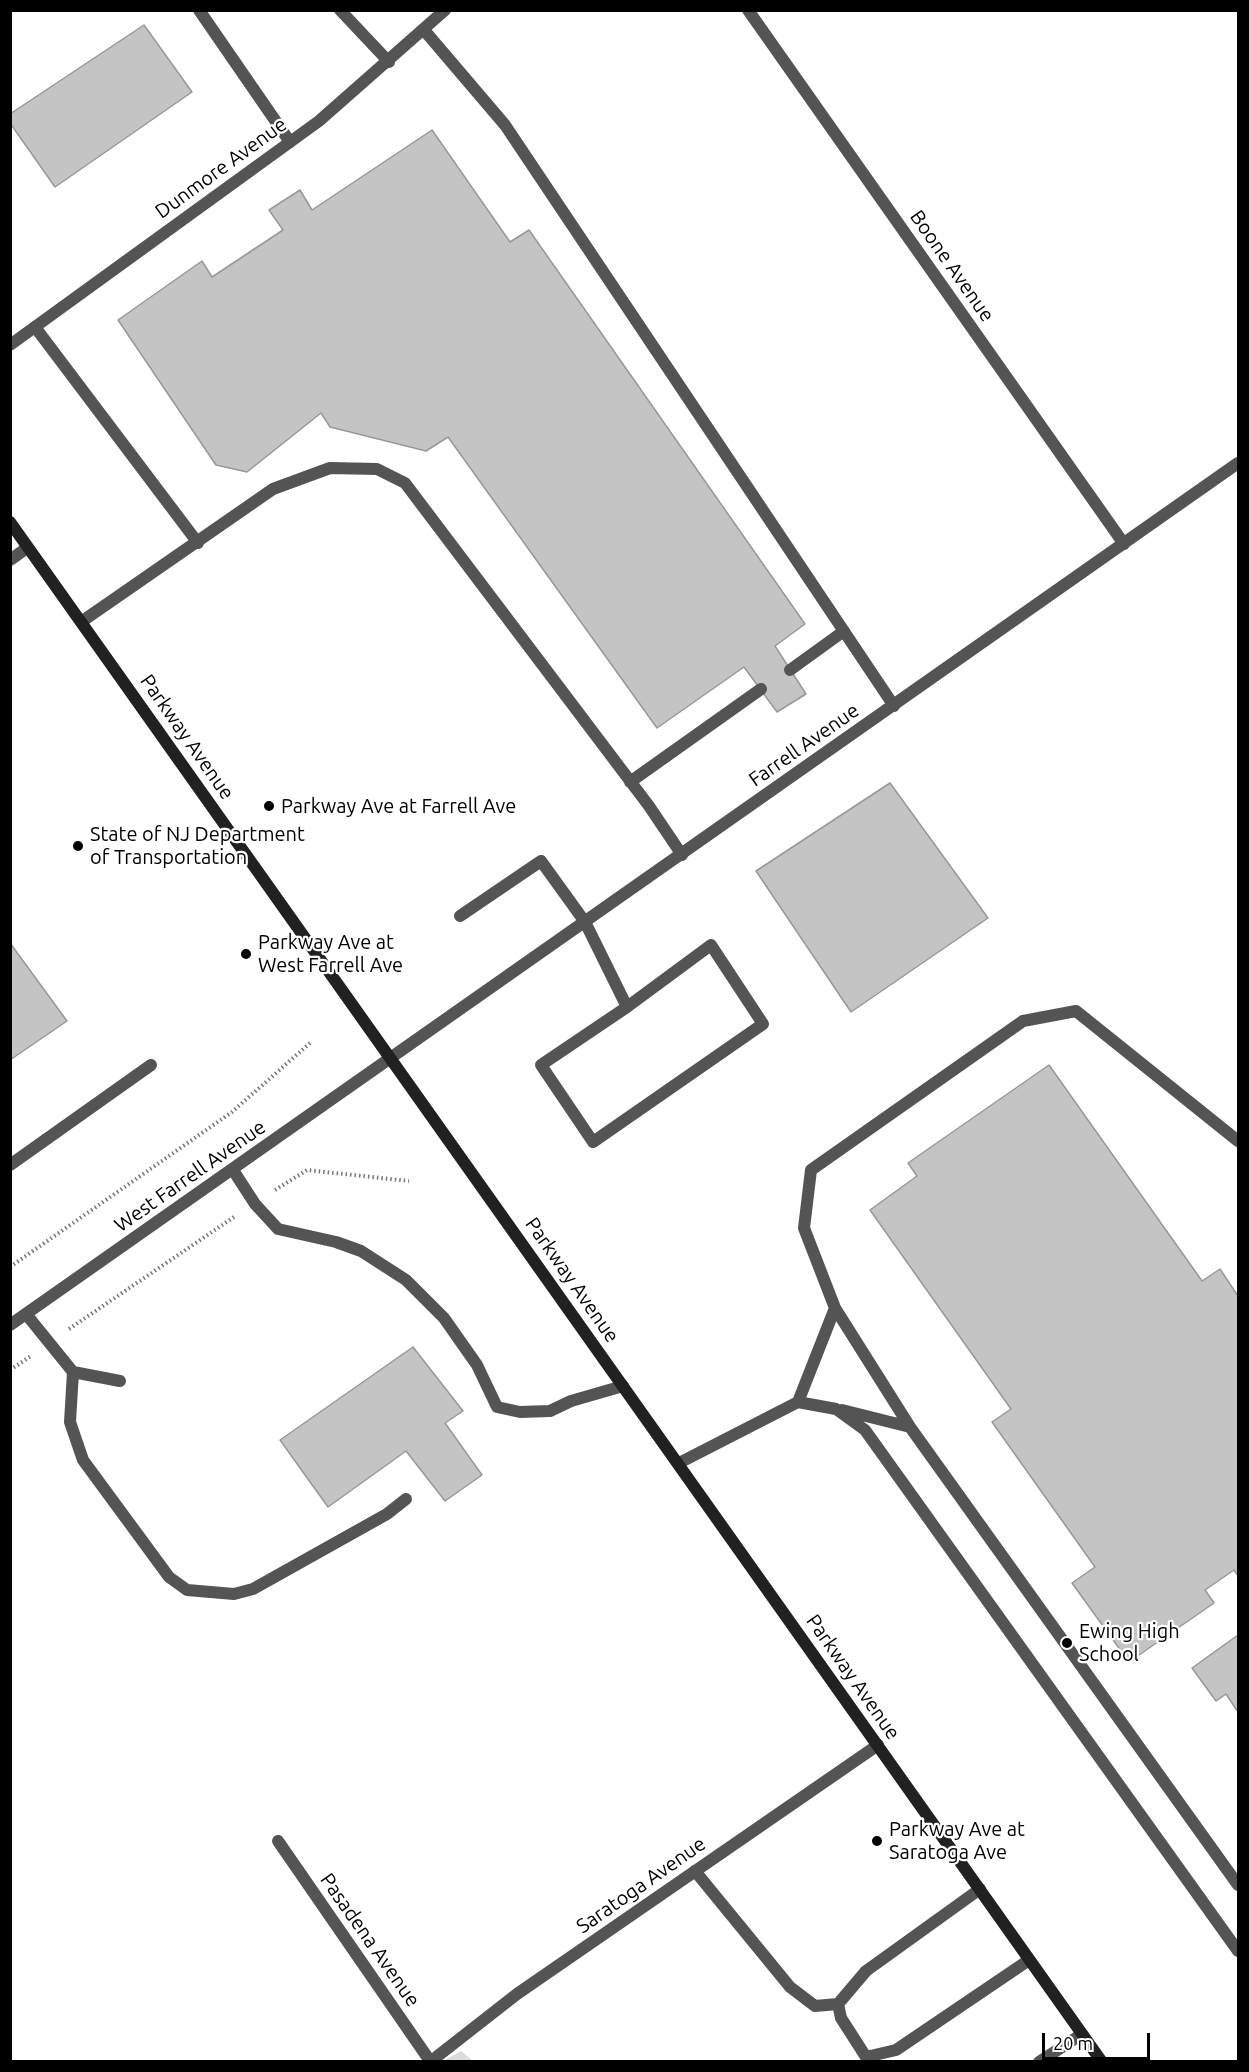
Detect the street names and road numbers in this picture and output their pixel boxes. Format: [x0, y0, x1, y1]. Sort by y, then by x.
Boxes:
street label: Dunmore Avenue [151, 112, 291, 224]
street label: Boone Avenue [905, 206, 999, 326]
street label: Parkway Avenue [135, 670, 239, 804]
street label: Farrell Avenue [744, 698, 864, 792]
street label: West Farrell Avenue [110, 1115, 270, 1237]
street label: Parkway Avenue [520, 1213, 624, 1347]
street label: Parkway Avenue [801, 1610, 905, 1744]
street label: Saratoga Avenue [572, 1832, 710, 1938]
street label: Pasadena Avenue [315, 1869, 425, 2011]

